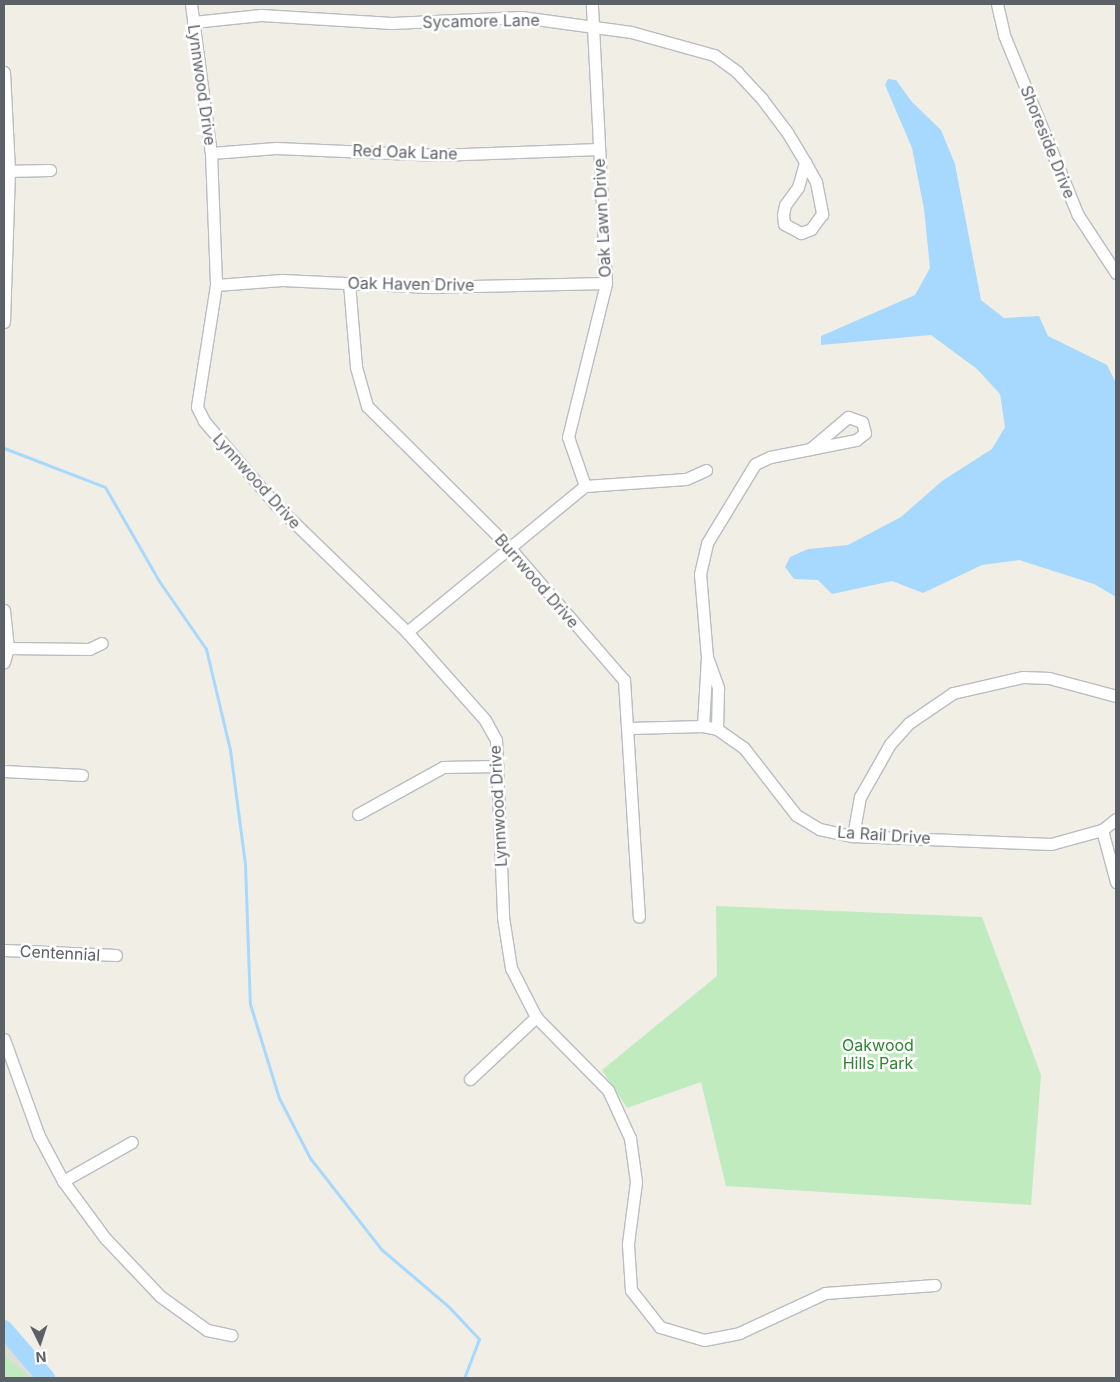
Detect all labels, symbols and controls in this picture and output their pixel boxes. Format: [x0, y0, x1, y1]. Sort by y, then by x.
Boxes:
street label: Sycamore Lane [422, 10, 540, 32]
street label: Lynnwood Drive [184, 23, 220, 147]
street label: Shoreside Drive [1017, 83, 1079, 201]
street label: Red Oak Lane [352, 141, 458, 163]
street label: Oak Lawn Drive [589, 158, 615, 278]
street label: Oak Haven Drive [347, 273, 475, 295]
street label: Lynnwood Drive [209, 429, 305, 533]
street label: Burrwood Drive [491, 530, 583, 632]
street label: Lynnwood Drive [485, 745, 511, 867]
street label: La Rail Drive [837, 822, 931, 848]
street label: Centennial [19, 941, 101, 965]
park label: Oakwood Hills Park [842, 1035, 914, 1073]
north arrow [15, 1317, 65, 1367]
text: N [35, 1349, 47, 1366]

